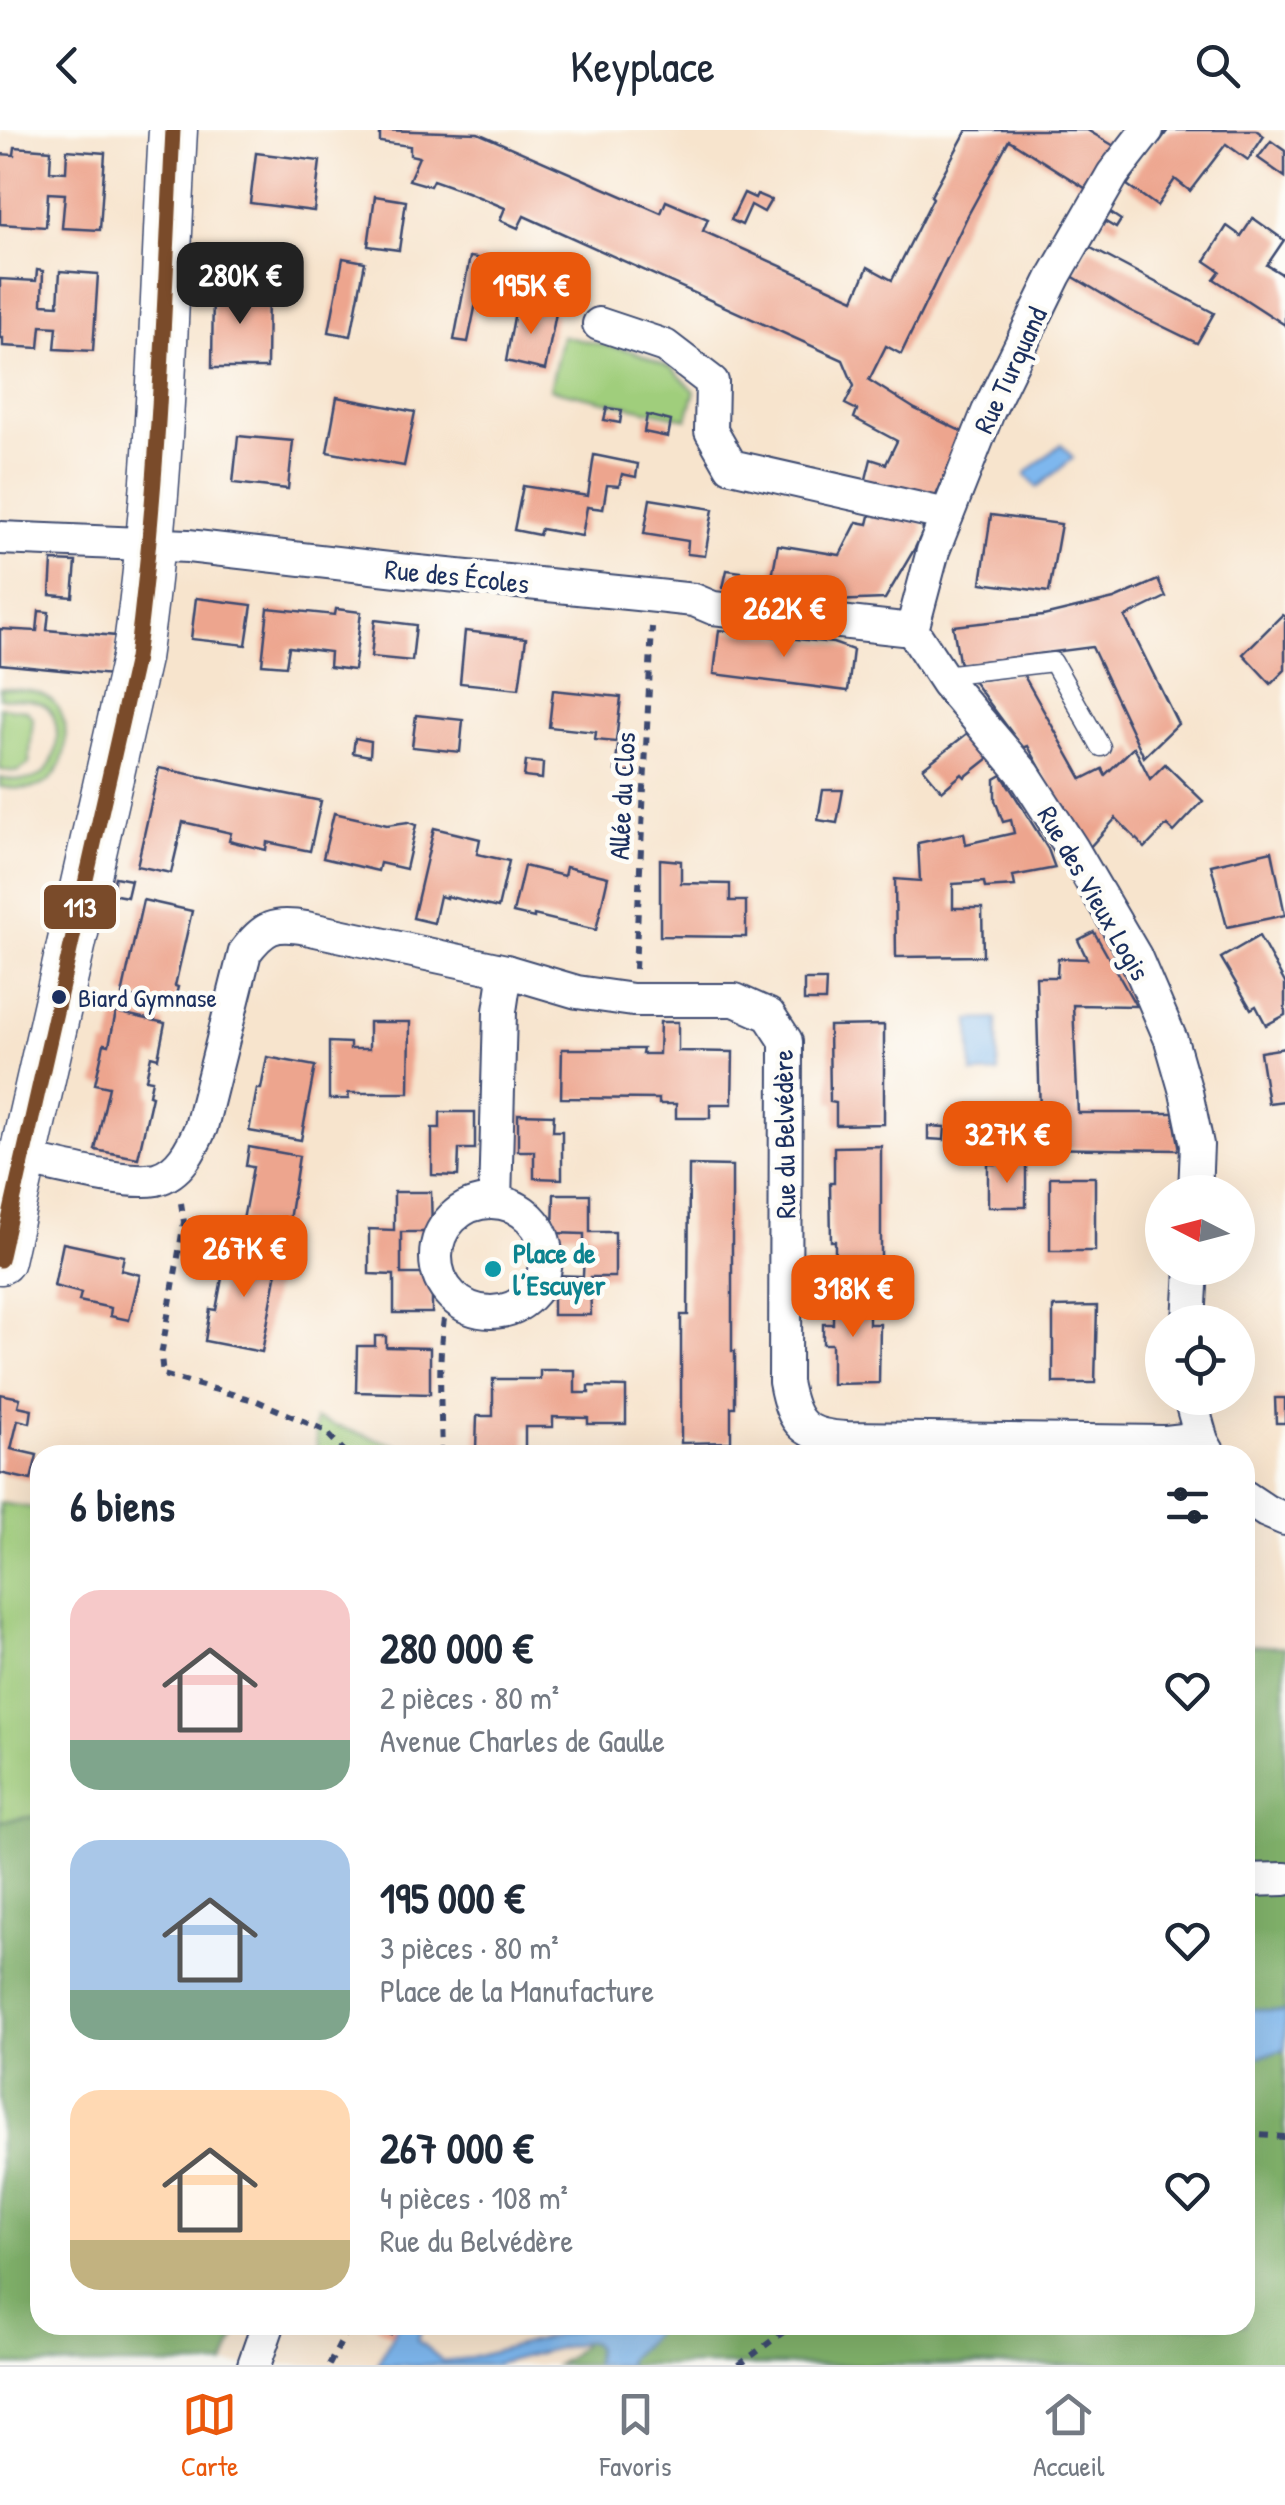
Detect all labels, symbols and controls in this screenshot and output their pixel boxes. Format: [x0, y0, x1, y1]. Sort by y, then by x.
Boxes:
text: Keyplace [570, 35, 715, 96]
icon: back [40, 38, 95, 93]
icon: search [1190, 38, 1245, 93]
pin: 280K € [159, 242, 321, 327]
pin: 195K € [450, 252, 612, 337]
text: 280K € [199, 253, 281, 296]
text: 195K € [493, 263, 569, 306]
street label: Rue Turquand [964, 301, 1056, 439]
street label: Rue des Écoles [383, 550, 531, 602]
pin: 262K € [703, 575, 865, 660]
text: 262K € [743, 586, 825, 629]
street label: Allée du Clos [600, 731, 644, 861]
street label: Rue des Vieux Logis [1029, 799, 1159, 987]
line badge: 113 [42, 883, 118, 931]
text: 113 [64, 888, 97, 926]
place label: Biard Gymnase [78, 980, 217, 1015]
marker: Biard Gymnase [49, 987, 69, 1007]
street label: Rue du Belvédère [764, 1049, 804, 1219]
pin: 327K € [926, 1101, 1088, 1186]
text: 327K € [965, 1112, 1049, 1155]
north arrow [1145, 1175, 1255, 1285]
map controls [1145, 1175, 1255, 1415]
pin: 267K € [163, 1215, 325, 1300]
text: 267K € [202, 1226, 286, 1269]
place label: Place de l’Escuyer [513, 1234, 606, 1305]
pin: 318K € [772, 1255, 934, 1340]
marker: Place de l’Escuyer [482, 1258, 504, 1280]
text: 318K € [813, 1266, 893, 1309]
button: locate [1145, 1305, 1255, 1415]
text: 6 biens [70, 1477, 175, 1534]
icon: filters [1160, 1478, 1215, 1533]
text: 280 000 € [380, 1619, 533, 1676]
icon: home [150, 1630, 270, 1750]
icon: heart [1160, 1663, 1215, 1718]
text: 2 pièces · 80 m² [380, 1676, 559, 1719]
text: Avenue Charles de Gaulle [380, 1719, 665, 1762]
text: 195 000 € [380, 1869, 524, 1926]
icon: home [150, 1880, 270, 2000]
icon: heart [1160, 1913, 1215, 1968]
text: 3 pièces · 80 m² [380, 1926, 559, 1969]
text: Place de la Manufacture [380, 1969, 654, 2012]
text: 267 000 € [380, 2119, 533, 2176]
icon: home [150, 2130, 270, 2250]
icon: heart [1160, 2163, 1215, 2218]
text: 4 pièces · 108 m² [380, 2176, 568, 2219]
text: Rue du Belvédère [380, 2219, 573, 2262]
tab: Carte [181, 2387, 239, 2485]
tab: Favoris [600, 2387, 672, 2485]
tab: Accueil [1033, 2387, 1104, 2485]

